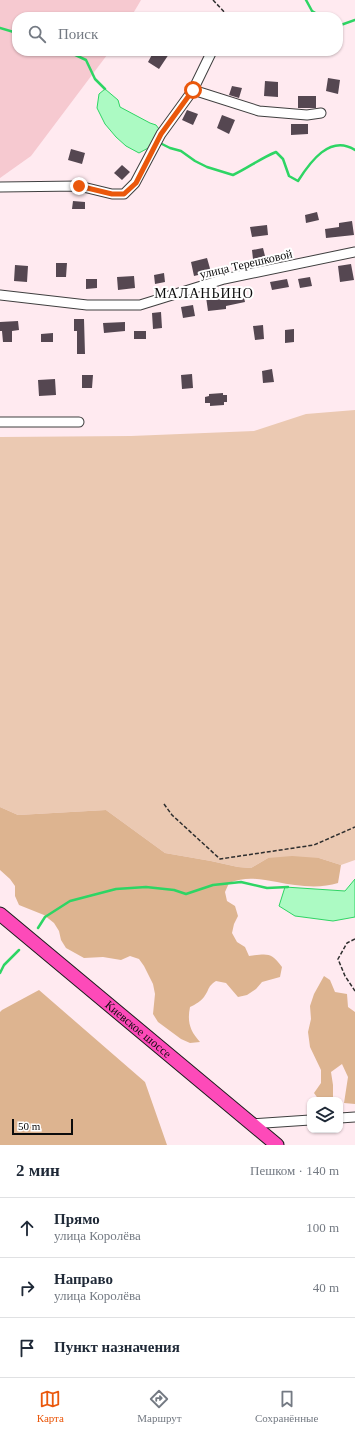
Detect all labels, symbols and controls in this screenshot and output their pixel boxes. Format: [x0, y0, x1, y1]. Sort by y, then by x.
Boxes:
search box [12, 12, 343, 56]
icon: search [26, 23, 48, 45]
text: Поиск [58, 26, 98, 42]
route start [184, 81, 202, 99]
route end [70, 177, 88, 195]
street label: улица Терешковой [198, 246, 294, 281]
district label: МАЛАНЬИНО [154, 286, 254, 301]
street label: Киевское шоссе [102, 998, 174, 1061]
map controls [307, 1097, 343, 1133]
button: layers [307, 1097, 343, 1133]
scale bar [12, 1117, 73, 1136]
text: 50 m [18, 1120, 40, 1132]
text: 2 мин [16, 1161, 60, 1180]
text: Пешком · 140 m [250, 1163, 339, 1178]
text: Прямо [54, 1211, 100, 1227]
icon: ahead [16, 1217, 38, 1239]
text: 100 m [306, 1220, 339, 1235]
text: улица Королёва [54, 1228, 141, 1243]
text: Направо [54, 1271, 113, 1287]
icon: right [16, 1277, 38, 1299]
text: 40 m [313, 1280, 339, 1295]
text: улица Королёва [54, 1288, 141, 1303]
icon: arrive [16, 1337, 38, 1359]
text: Пункт назначения [54, 1339, 180, 1355]
tab: Карта [37, 1388, 64, 1424]
tab: Маршрут [137, 1388, 182, 1424]
tab: Сохранённые [255, 1388, 318, 1424]

